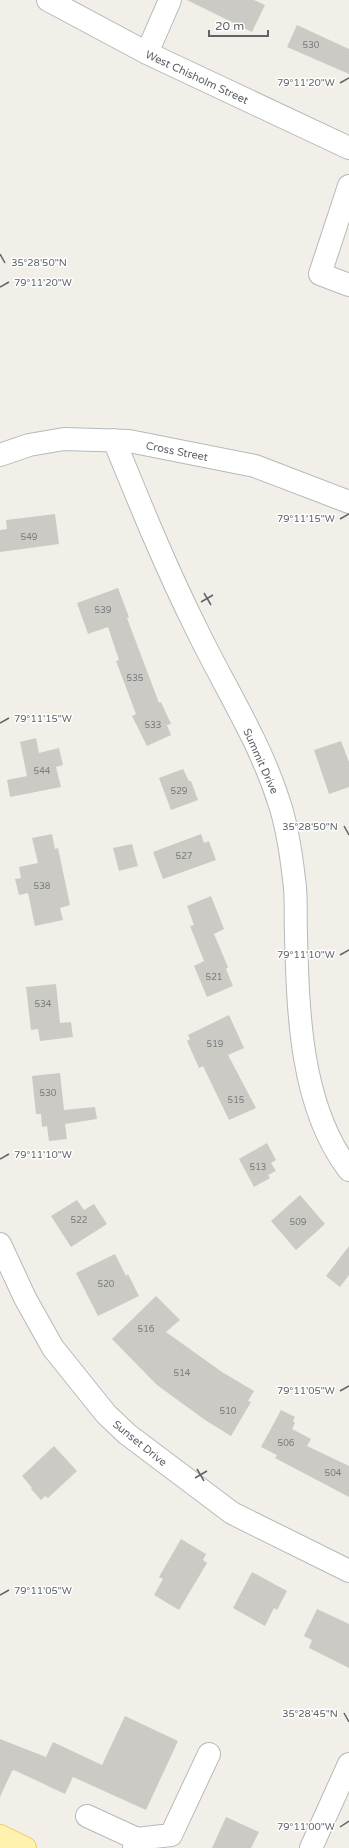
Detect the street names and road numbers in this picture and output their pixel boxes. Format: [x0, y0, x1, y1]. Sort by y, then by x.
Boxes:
street label: West Chisholm Street [143, 48, 250, 107]
street label: Cross Street [145, 439, 209, 464]
street label: Summit Drive [240, 726, 281, 796]
street label: Sunset Drive [110, 1418, 169, 1469]

